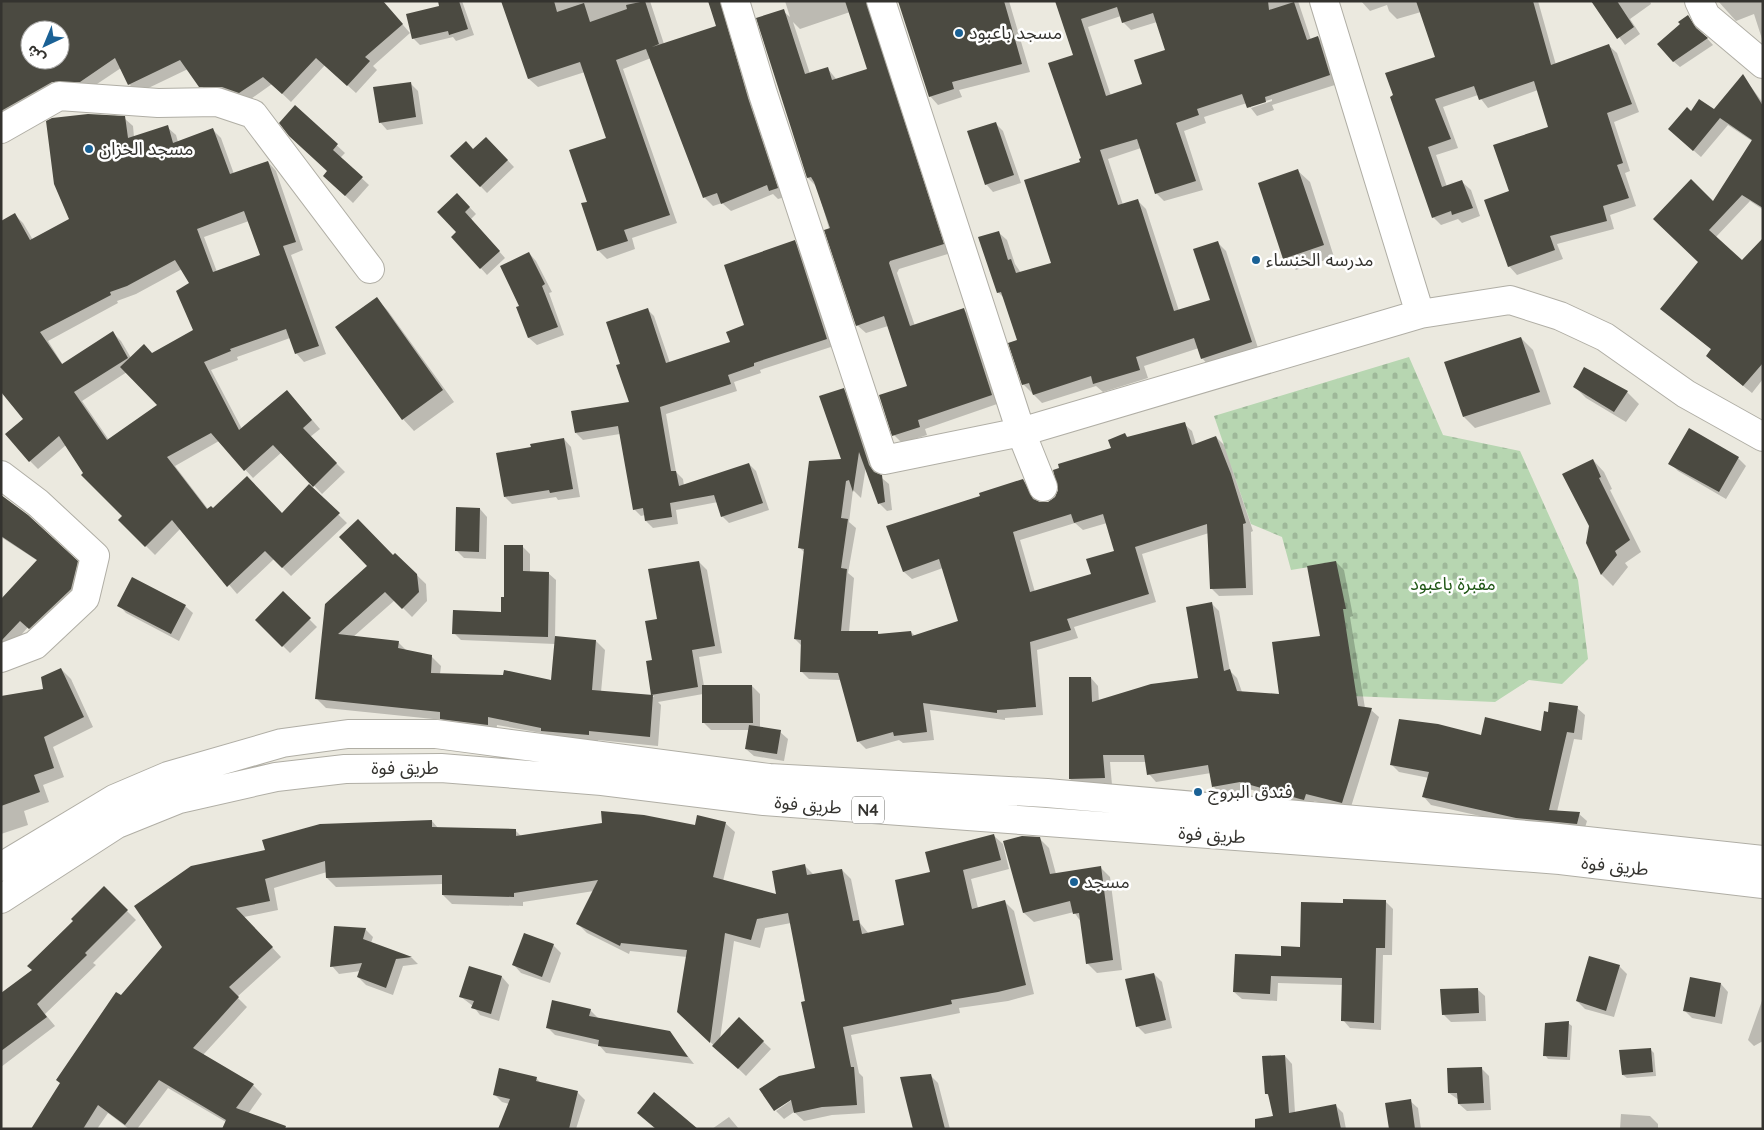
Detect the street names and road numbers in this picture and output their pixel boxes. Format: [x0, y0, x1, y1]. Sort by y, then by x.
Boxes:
street label: طريق فوة [371, 756, 439, 779]
street label: طريق فوة [773, 790, 843, 819]
road number: N4 [852, 796, 884, 824]
street label: طريق فوة [1178, 821, 1246, 848]
street label: طريق فوة [1580, 851, 1650, 880]

